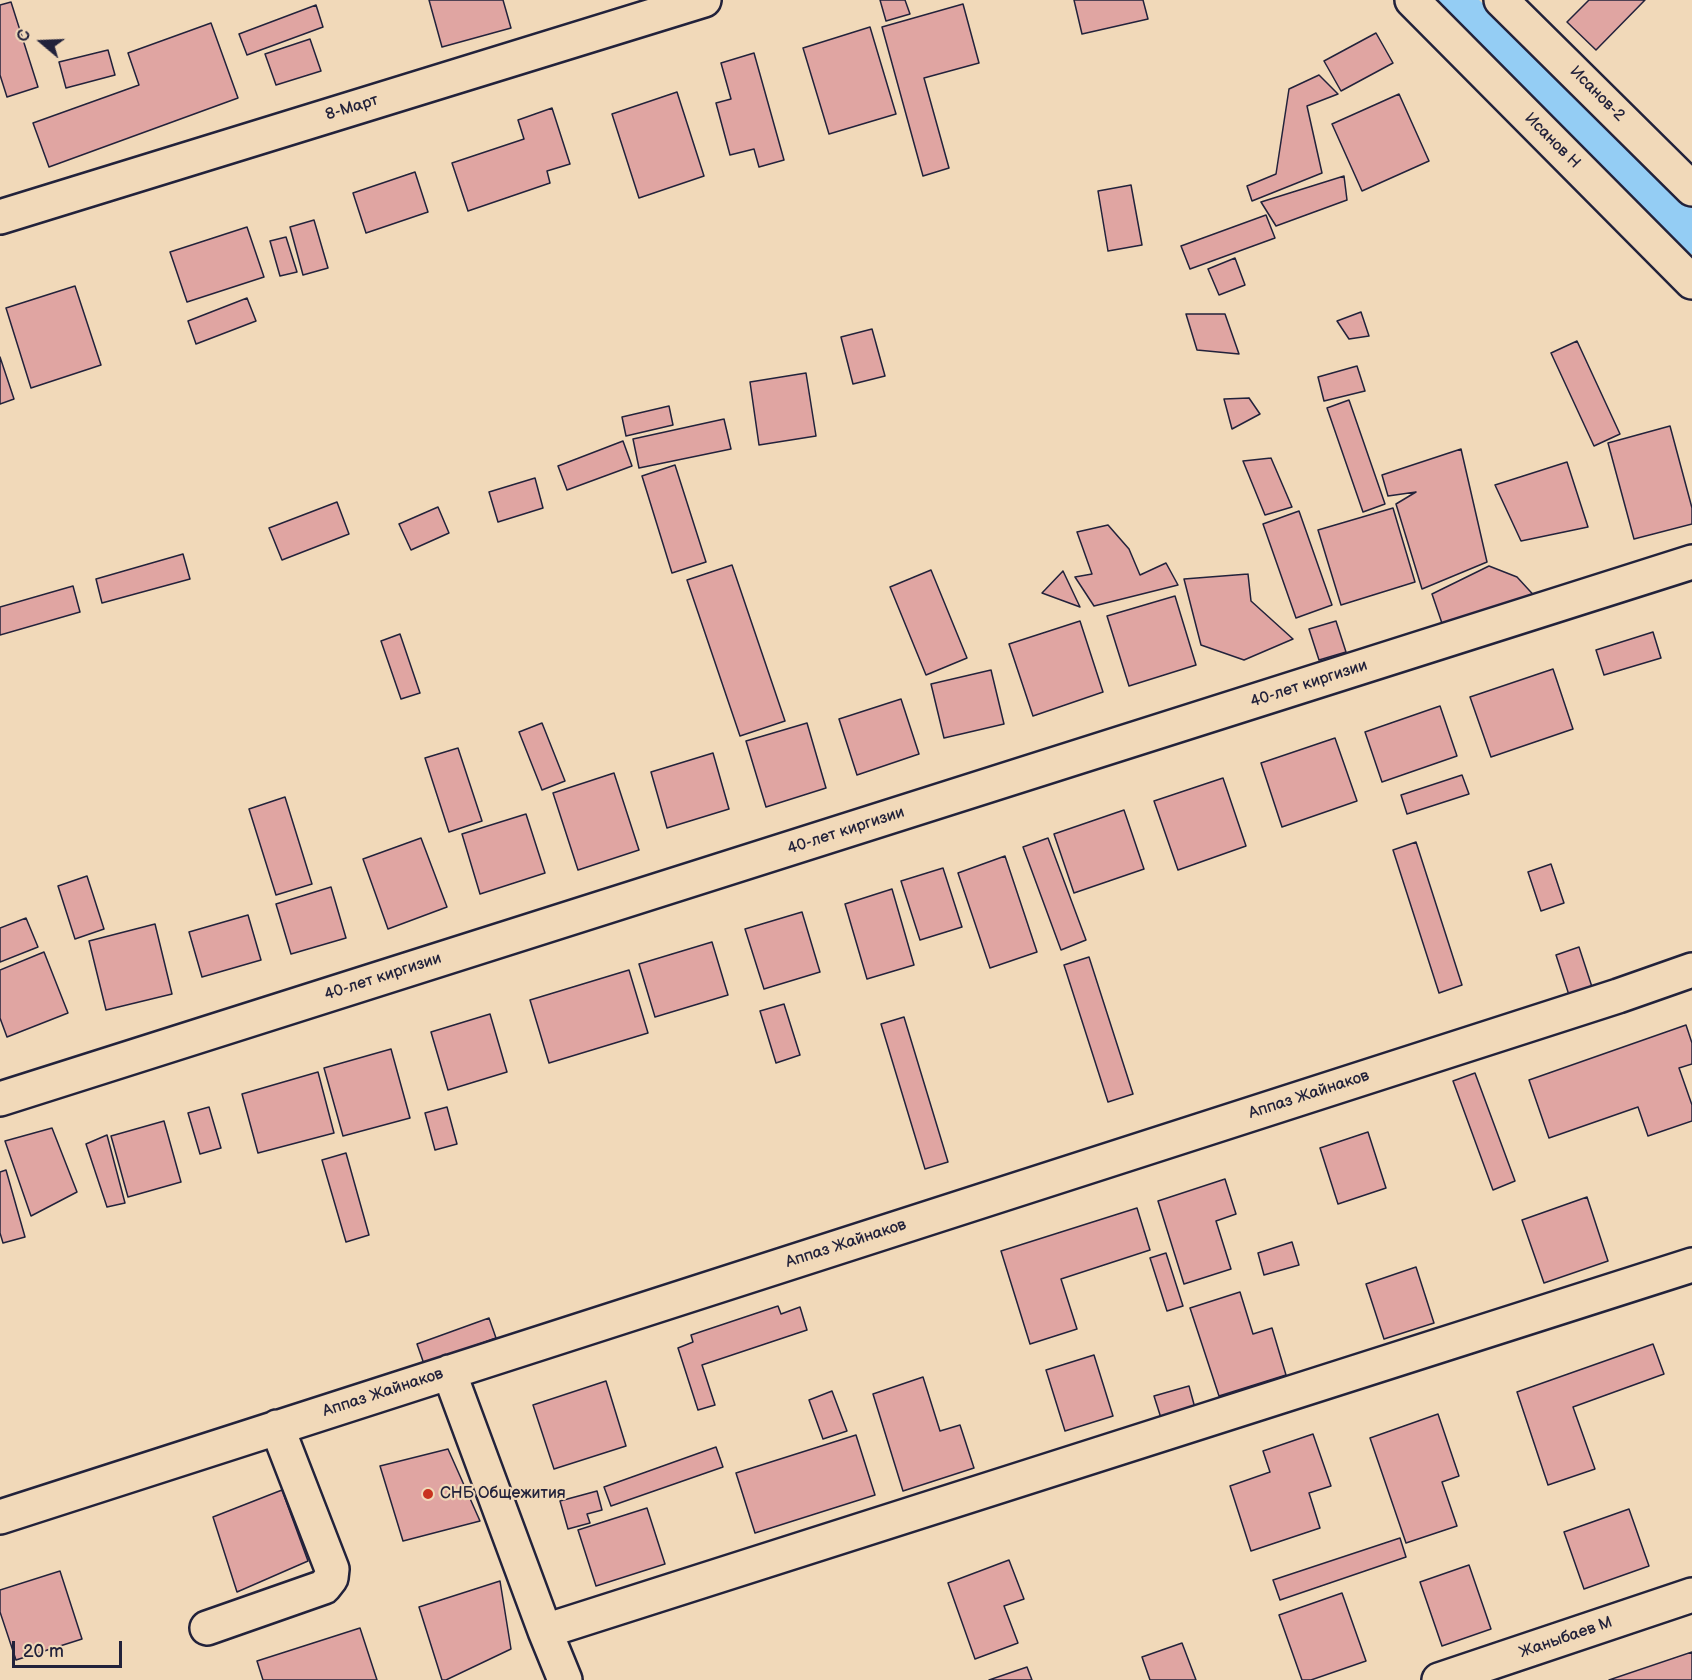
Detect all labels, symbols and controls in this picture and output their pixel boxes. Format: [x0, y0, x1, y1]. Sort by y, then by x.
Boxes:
north arrow [12, 12, 72, 72]
text: С [14, 28, 35, 44]
street label: Исанов-2 [1565, 62, 1629, 126]
street label: 8-Март [323, 91, 381, 125]
street label: Исанов Н [1520, 109, 1584, 173]
street label: 40-лет киргизии [1248, 656, 1370, 712]
street label: 40-лет киргизии [785, 803, 907, 859]
street label: 40-лет киргизии [322, 949, 444, 1005]
street label: Аппаз Жайнаков [1246, 1066, 1372, 1124]
street label: Аппаз Жайнаков [783, 1215, 909, 1273]
street label: Аппаз Жайнаков [320, 1364, 446, 1422]
place label: СНБ Общежития [440, 1484, 566, 1504]
marker: СНБ Общежития [421, 1487, 435, 1501]
street label: Жаныбаев М [1517, 1613, 1615, 1663]
scale bar [15, 1629, 124, 1667]
text: 20 m [23, 1641, 64, 1662]

